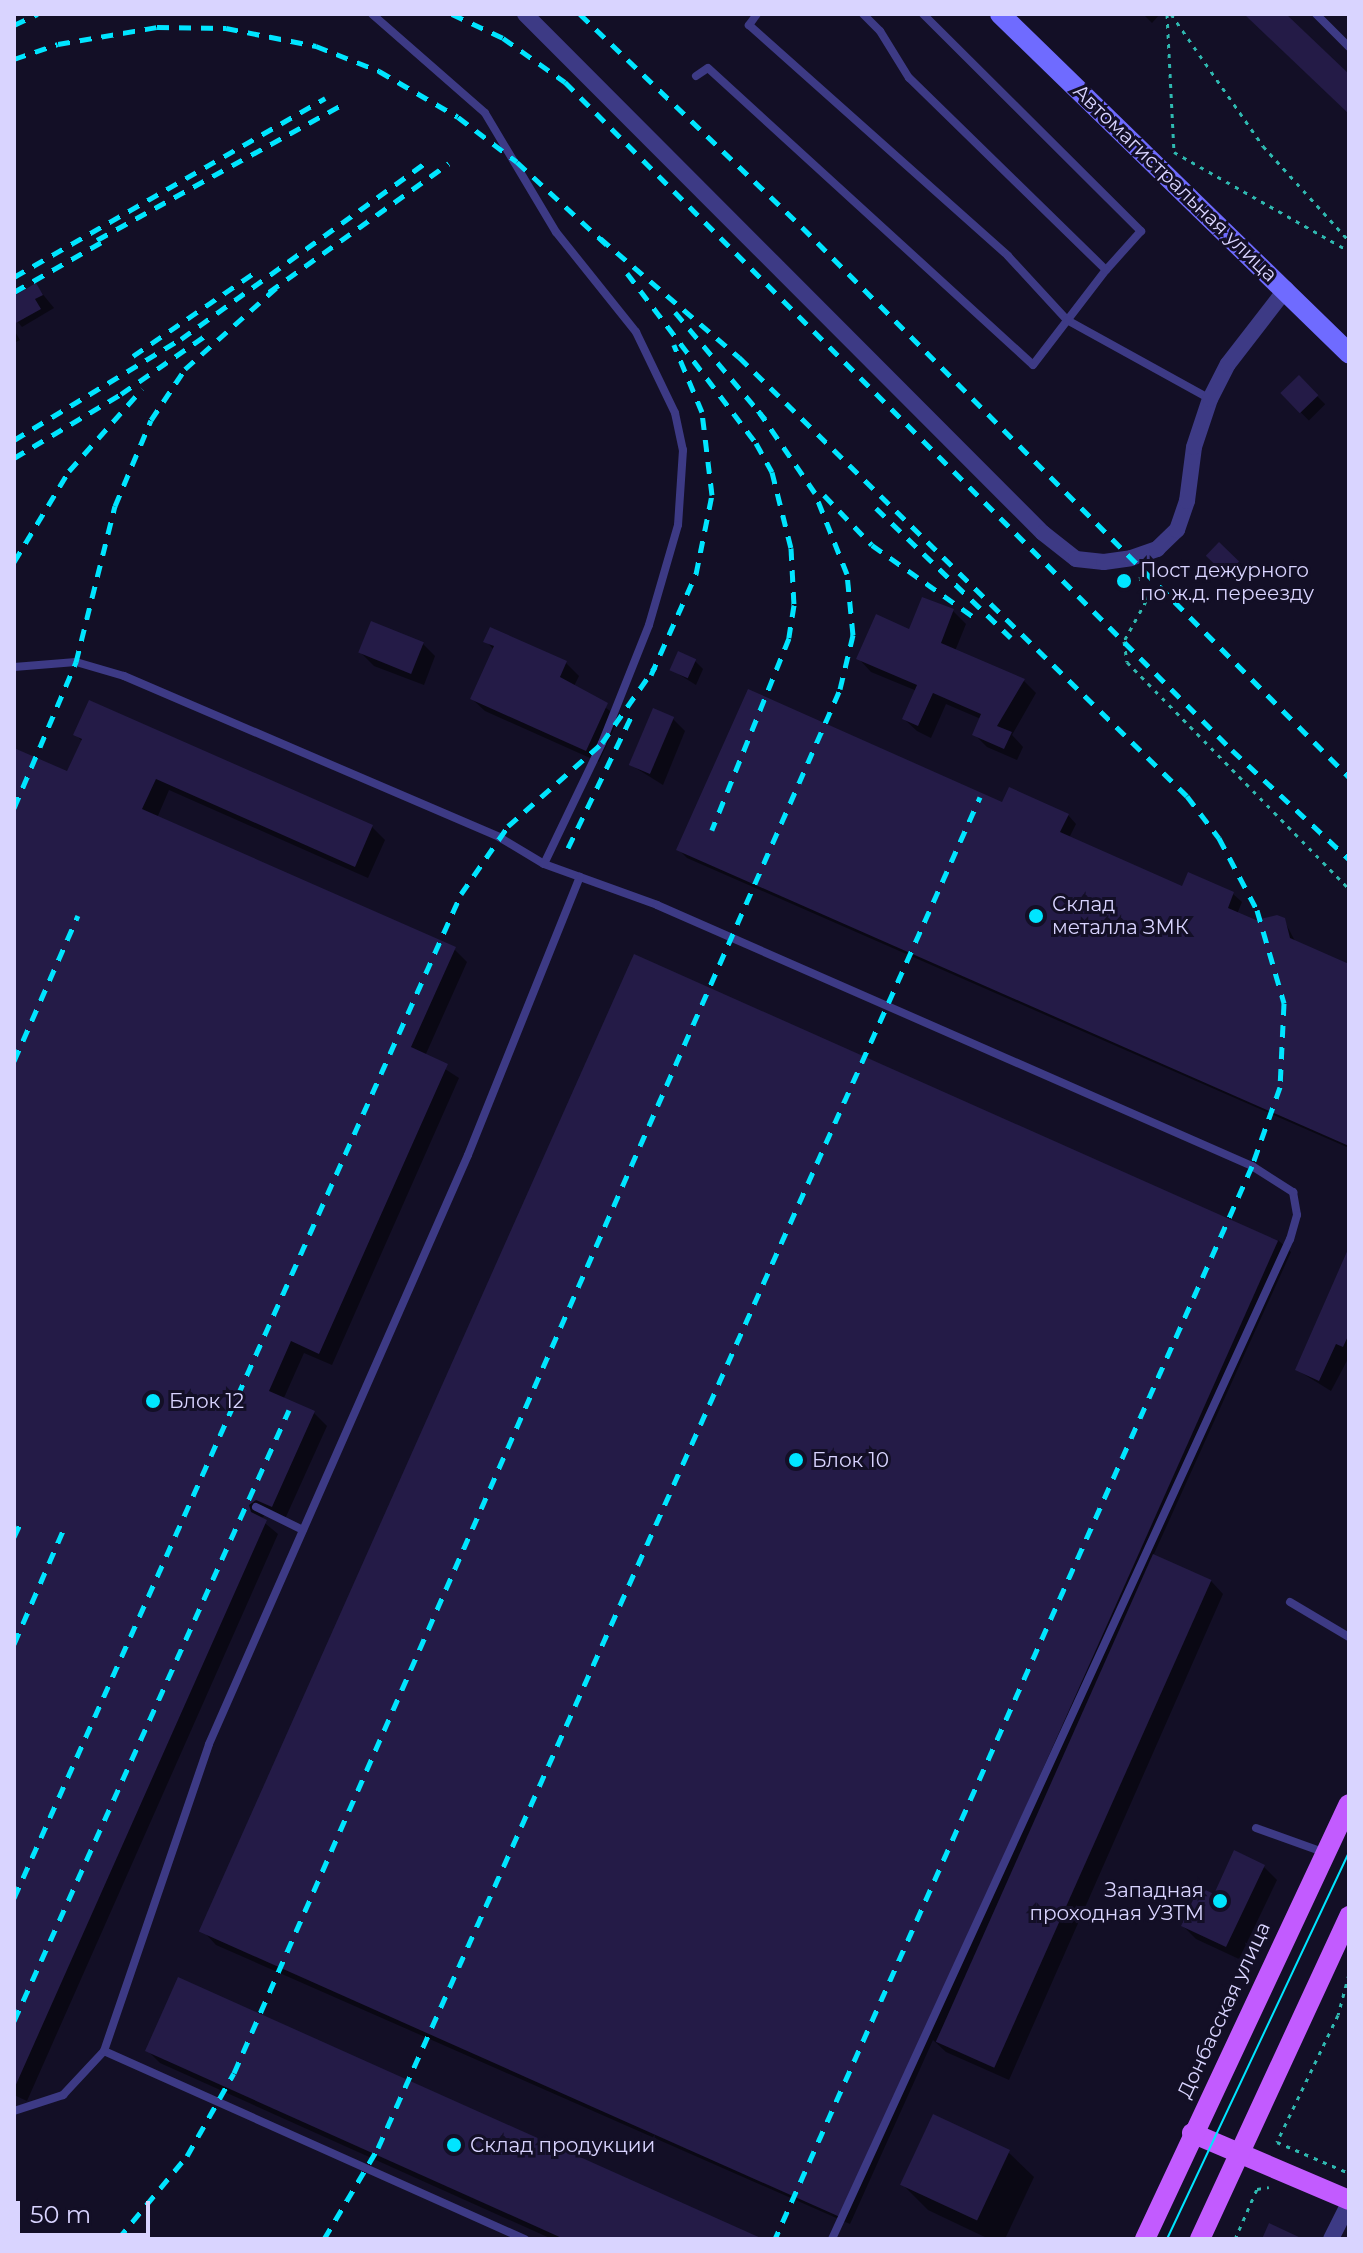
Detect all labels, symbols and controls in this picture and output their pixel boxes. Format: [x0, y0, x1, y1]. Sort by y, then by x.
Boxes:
street label: Автомагистральная улица [1068, 79, 1282, 287]
place label: Пост дежурного по ж.д. переезду [1140, 558, 1314, 605]
marker: Пост дежурного по ж.д. переезду [1115, 572, 1133, 590]
place label: Склад металла ЗМК [1052, 892, 1189, 939]
marker: Склад металла ЗМК [1027, 907, 1045, 925]
place label: Блок 12 [169, 1389, 244, 1413]
marker: Блок 12 [144, 1392, 162, 1410]
place label: Блок 10 [812, 1448, 889, 1472]
marker: Блок 10 [787, 1451, 805, 1469]
place label: Западная проходная УЗТМ [1029, 1878, 1204, 1925]
marker: Западная проходная УЗТМ [1211, 1892, 1229, 1910]
street label: Донбасская улица [1173, 1918, 1275, 2102]
place label: Склад продукции [470, 2133, 655, 2157]
marker: Склад продукции [445, 2136, 463, 2154]
scale bar [20, 2185, 154, 2235]
text: 50 m [30, 2200, 91, 2229]

